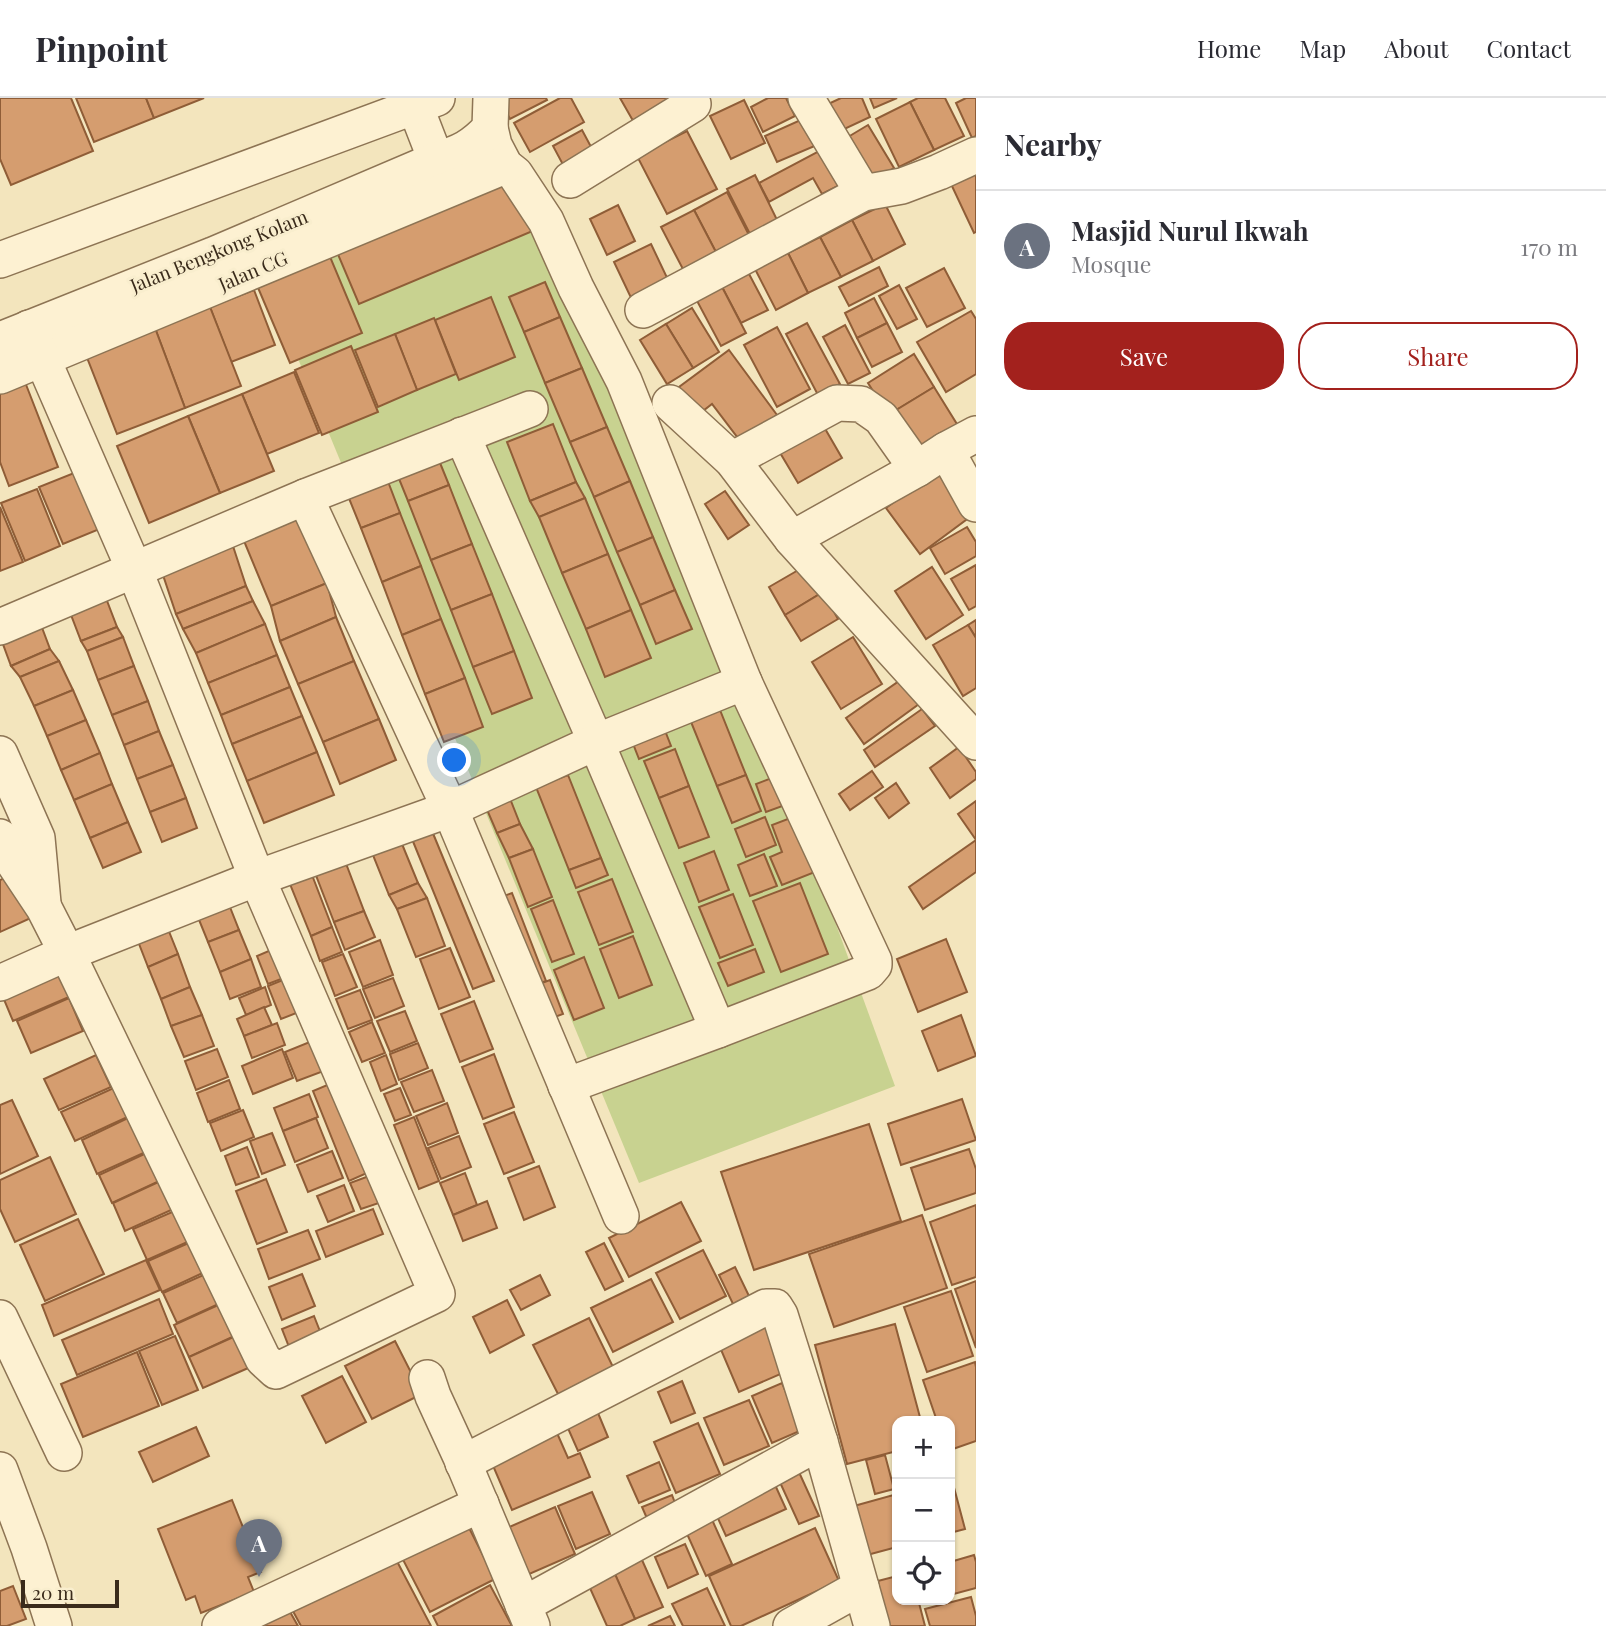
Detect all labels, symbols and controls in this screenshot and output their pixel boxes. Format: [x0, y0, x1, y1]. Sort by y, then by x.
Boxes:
text: Pinpoint [35, 26, 168, 70]
text: Home [1197, 32, 1261, 64]
text: Map [1299, 32, 1346, 64]
text: About [1384, 32, 1448, 64]
text: Contact [1486, 32, 1571, 64]
text: Nearby [1004, 124, 1102, 164]
street label: Jalan Bengkong Kolam [125, 202, 311, 298]
text: Masjid Nurul Ikwah [1071, 213, 1309, 248]
text: A [1019, 231, 1035, 262]
text: 170 m [1520, 231, 1578, 262]
street label: Jalan CG [213, 244, 291, 297]
text: Mosque [1071, 248, 1151, 279]
button: Save [1004, 322, 1284, 390]
button: Share [1298, 322, 1578, 390]
your location [437, 743, 471, 777]
map controls [892, 1416, 955, 1605]
button: + [892, 1416, 955, 1479]
button: − [892, 1479, 955, 1542]
pin: A [236, 1519, 282, 1577]
button: locate [892, 1542, 955, 1605]
scale bar [21, 1577, 119, 1609]
text: 20 m [32, 1579, 74, 1605]

